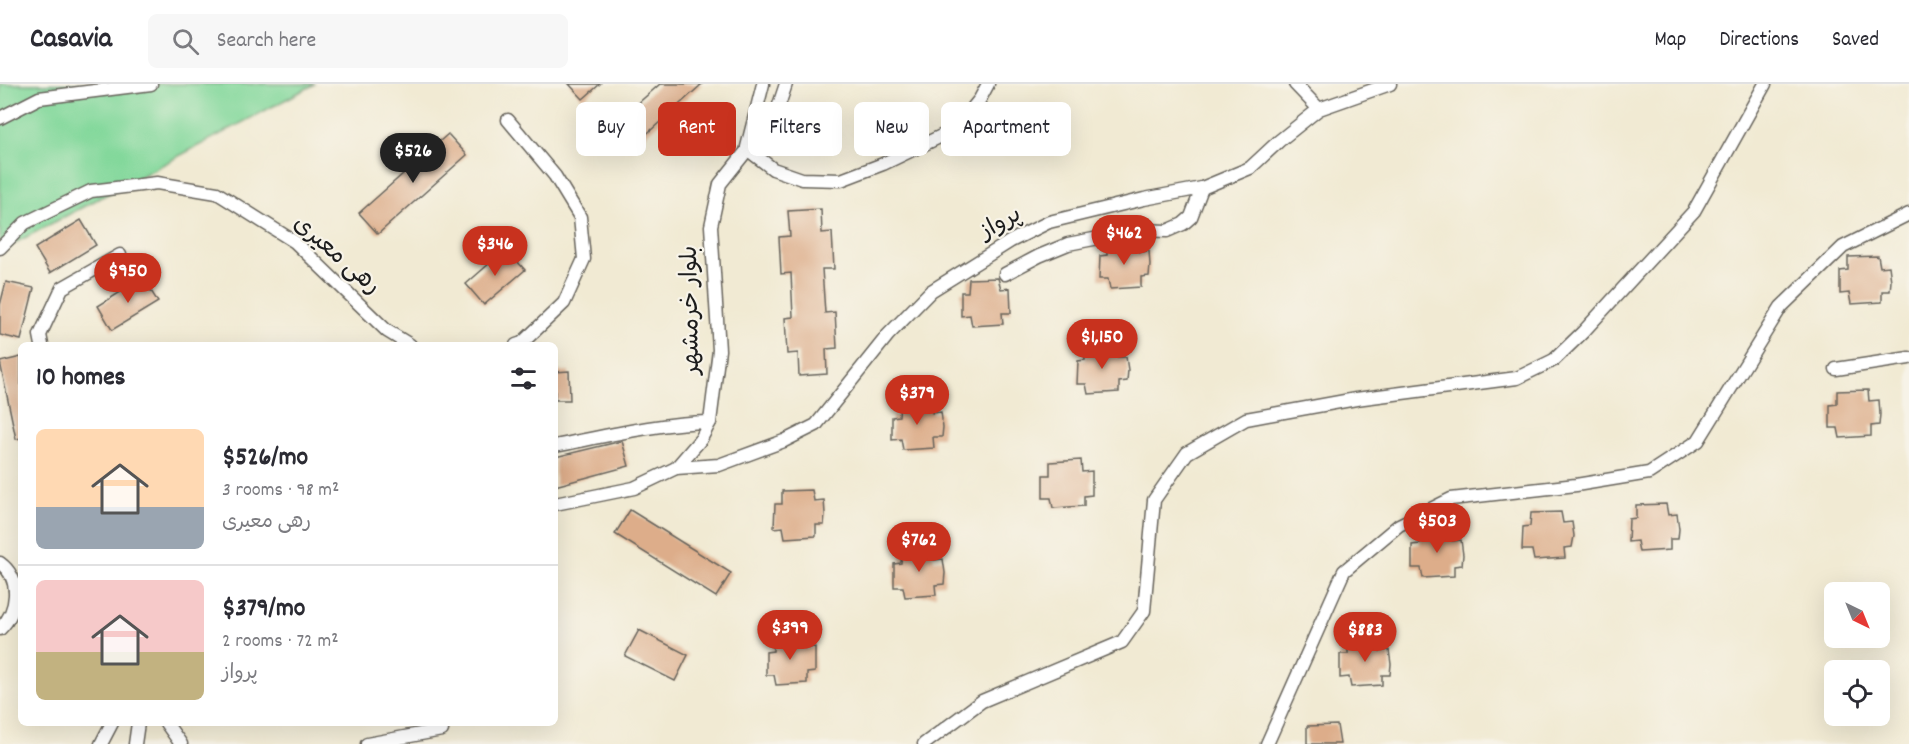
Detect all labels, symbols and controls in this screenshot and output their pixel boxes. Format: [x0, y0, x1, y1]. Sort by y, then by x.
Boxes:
search box [148, 14, 568, 68]
text: Casavia [30, 21, 112, 61]
icon: search [169, 25, 202, 58]
text: Search here [217, 26, 316, 57]
text: Map [1655, 26, 1686, 56]
text: Directions [1719, 26, 1799, 56]
text: Saved [1832, 26, 1879, 56]
chip: Buy [576, 102, 646, 156]
chip: Rent [658, 102, 736, 156]
chip: Filters [748, 102, 842, 156]
chip: New [854, 102, 929, 156]
chip: Apartment [941, 102, 1071, 156]
pin: $526 [377, 133, 449, 184]
text: $526 [394, 138, 432, 166]
street label: پرواز [972, 199, 1028, 250]
street label: رهی معیری [285, 208, 387, 304]
pin: $462 [1088, 215, 1160, 266]
text: $462 [1106, 220, 1142, 248]
pin: $346 [459, 226, 531, 277]
text: $346 [476, 231, 514, 259]
street label: بلوار خرمشهر [674, 245, 710, 377]
pin: $950 [92, 253, 164, 304]
text: $950 [108, 258, 148, 286]
pin: $1,150 [1053, 319, 1151, 370]
text: $1,150 [1081, 324, 1123, 352]
text: 10 homes [36, 360, 126, 397]
icon: filters [507, 362, 540, 395]
pin: $379 [881, 375, 953, 426]
text: $379 [899, 380, 935, 408]
text: $526/mo [222, 440, 308, 477]
icon: home [84, 453, 156, 525]
text: 3 rooms · 98 m² [222, 477, 339, 505]
pin: $503 [1401, 503, 1473, 554]
text: $503 [1417, 508, 1457, 536]
text: رهی معیری [222, 509, 311, 537]
pin: $762 [883, 522, 955, 573]
text: $762 [901, 527, 937, 555]
north arrow [1824, 582, 1890, 648]
map controls [1824, 582, 1890, 726]
text: $379/mo [222, 591, 305, 628]
icon: home [84, 604, 156, 676]
pin: $399 [754, 610, 826, 661]
pin: $883 [1329, 612, 1401, 663]
text: $399 [771, 615, 809, 643]
text: $883 [1347, 617, 1383, 645]
text: 2 rooms · 72 m² [222, 628, 338, 656]
text: پرواز [222, 660, 258, 688]
button: locate [1824, 660, 1890, 726]

